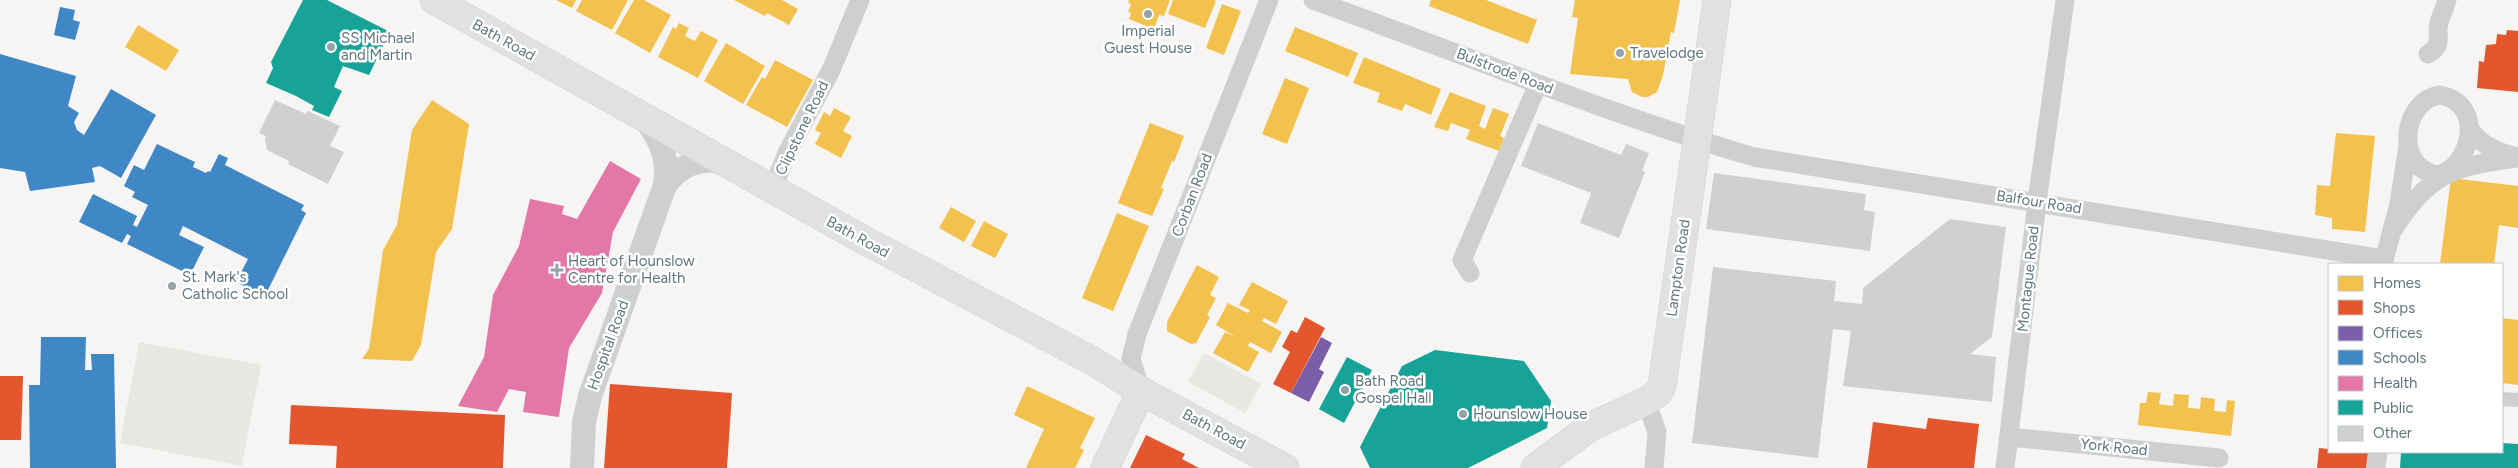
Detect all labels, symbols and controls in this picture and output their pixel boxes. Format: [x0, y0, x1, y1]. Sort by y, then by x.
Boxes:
marker: Imperial Guest House [1142, 8, 1154, 20]
street label: Bath Road [469, 15, 539, 65]
place label: Imperial Guest House [1104, 22, 1192, 57]
place label: SS Michael and Martin [341, 29, 415, 64]
marker: SS Michael and Martin [325, 41, 337, 53]
street label: Bulstrode Road [1454, 44, 1556, 98]
place label: Travelodge [1630, 44, 1704, 62]
marker: Travelodge [1614, 47, 1626, 59]
street label: Clipstone Road [771, 78, 833, 178]
street label: Corban Road [1168, 151, 1216, 239]
street label: Balfour Road [1995, 186, 2083, 218]
street label: Bath Road [823, 212, 893, 262]
street label: Lampton Road [1662, 218, 1694, 318]
street label: Montague Road [2013, 225, 2043, 333]
place label: Heart of Hounslow Centre for Health [568, 252, 695, 287]
marker: Heart of Hounslow Centre for Health [550, 263, 564, 277]
legend [2328, 263, 2503, 453]
place label: St. Mark's Catholic School [182, 268, 288, 303]
text: Homes [2373, 274, 2421, 292]
marker: St. Mark's Catholic School [166, 280, 178, 292]
street label: Hospital Road [583, 298, 633, 392]
text: Shops [2373, 299, 2415, 317]
text: Offices [2373, 324, 2423, 342]
text: Schools [2373, 349, 2426, 367]
place label: Bath Road Gospel Hall [1355, 372, 1432, 407]
text: Health [2373, 374, 2417, 392]
marker: Bath Road Gospel Hall [1339, 384, 1351, 396]
text: Public [2373, 399, 2414, 417]
street label: Bath Road [1179, 405, 1249, 453]
place label: Hounslow House [1473, 405, 1587, 423]
marker: Hounslow House [1457, 408, 1469, 420]
text: Other [2373, 424, 2412, 442]
street label: York Road [2080, 435, 2148, 459]

